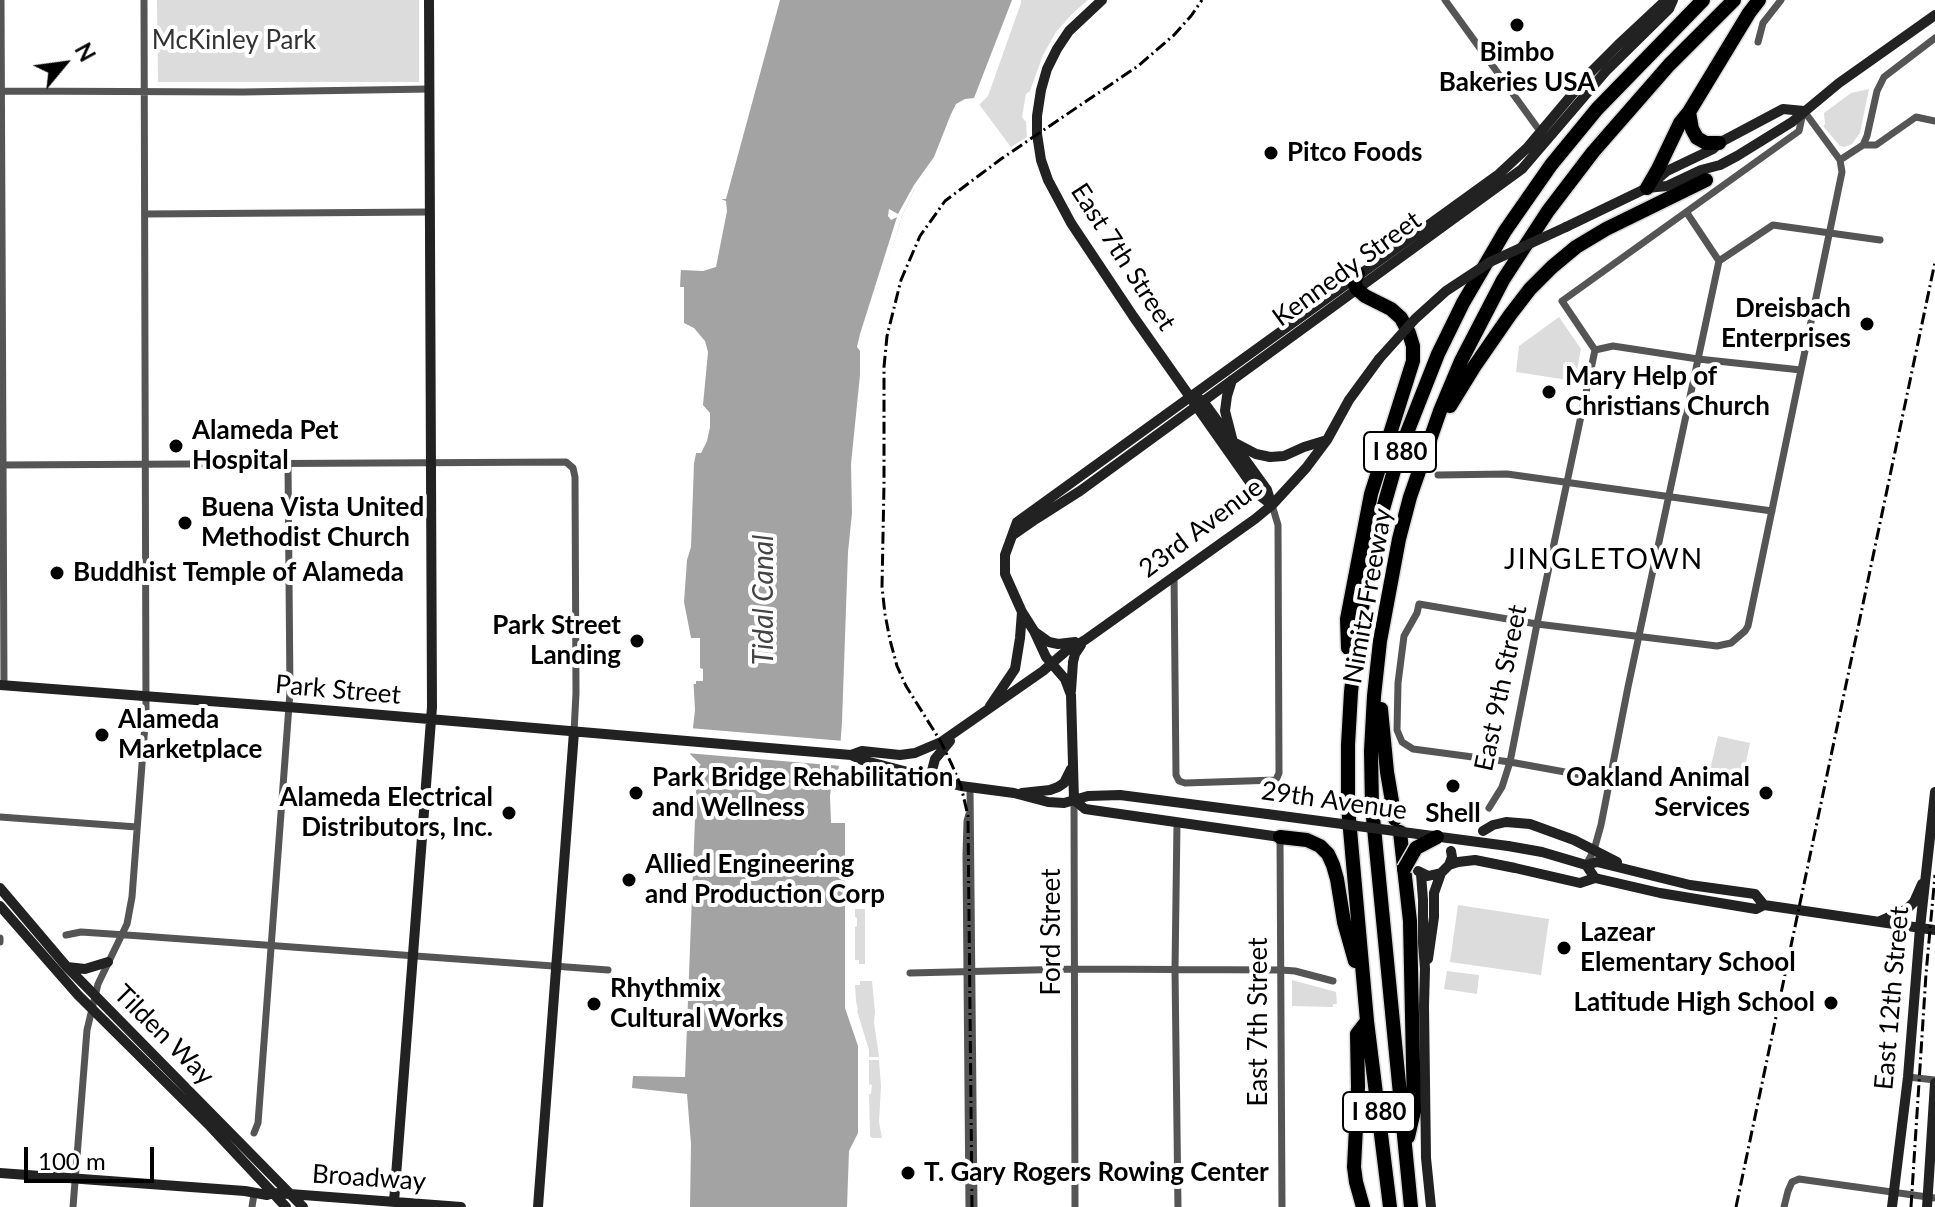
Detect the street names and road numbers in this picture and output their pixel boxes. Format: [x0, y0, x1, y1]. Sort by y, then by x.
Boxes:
street label: East 7th Street [1064, 178, 1182, 336]
street label: Kennedy Street [1267, 205, 1427, 333]
road number: I 880 [1364, 432, 1436, 472]
street label: 23rd Avenue [1133, 471, 1269, 585]
street label: Nimitz Freeway [1337, 506, 1399, 686]
street label: East 9th Street [1468, 602, 1534, 774]
street label: Park Street [274, 669, 402, 711]
street label: 29th Avenue [1259, 775, 1409, 827]
street label: Ford Street [1036, 869, 1068, 995]
street label: East 12th Street [1868, 905, 1916, 1091]
street label: East 7th Street [1243, 937, 1275, 1107]
street label: Tilden Way [108, 979, 220, 1091]
road number: I 880 [1343, 1092, 1415, 1132]
street label: Broadway [311, 1158, 427, 1198]

